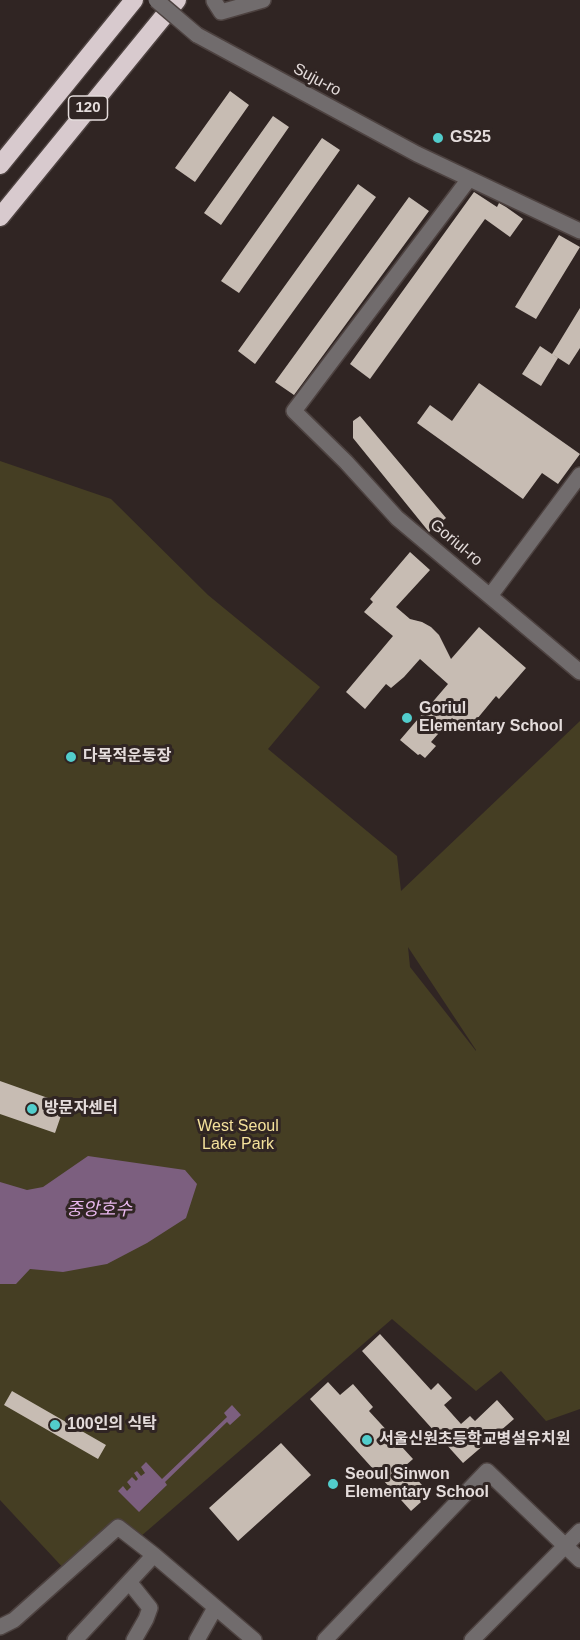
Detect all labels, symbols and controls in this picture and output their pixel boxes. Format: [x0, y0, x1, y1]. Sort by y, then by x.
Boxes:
street label: Suju-ro [290, 59, 344, 101]
road number: 120 [68, 96, 107, 120]
place label: GS25 [450, 128, 491, 148]
marker: GS25 [431, 131, 445, 145]
street label: Goriul-ro [426, 516, 486, 570]
place label: Goriul Elementary School [419, 699, 563, 737]
marker: Goriul Elementary School [400, 711, 414, 725]
place label: 다목적운동장 [83, 747, 171, 767]
marker: 다목적운동장 [64, 750, 78, 764]
place label: 방문자센터 [44, 1099, 118, 1119]
marker: 방문자센터 [25, 1102, 39, 1116]
park label: West Seoul Lake Park [197, 1117, 279, 1155]
water label: 중앙호수 [66, 1199, 132, 1221]
place label: 100인의 식탁 [67, 1415, 157, 1435]
marker: 100인의 식탁 [48, 1418, 62, 1432]
place label: 서울신원초등학교병설유치원 [379, 1430, 570, 1450]
marker: 서울신원초등학교병설유치원 [360, 1433, 374, 1447]
place label: Seoul Sinwon Elementary School [345, 1465, 489, 1503]
marker: Seoul Sinwon Elementary School [326, 1477, 340, 1491]

